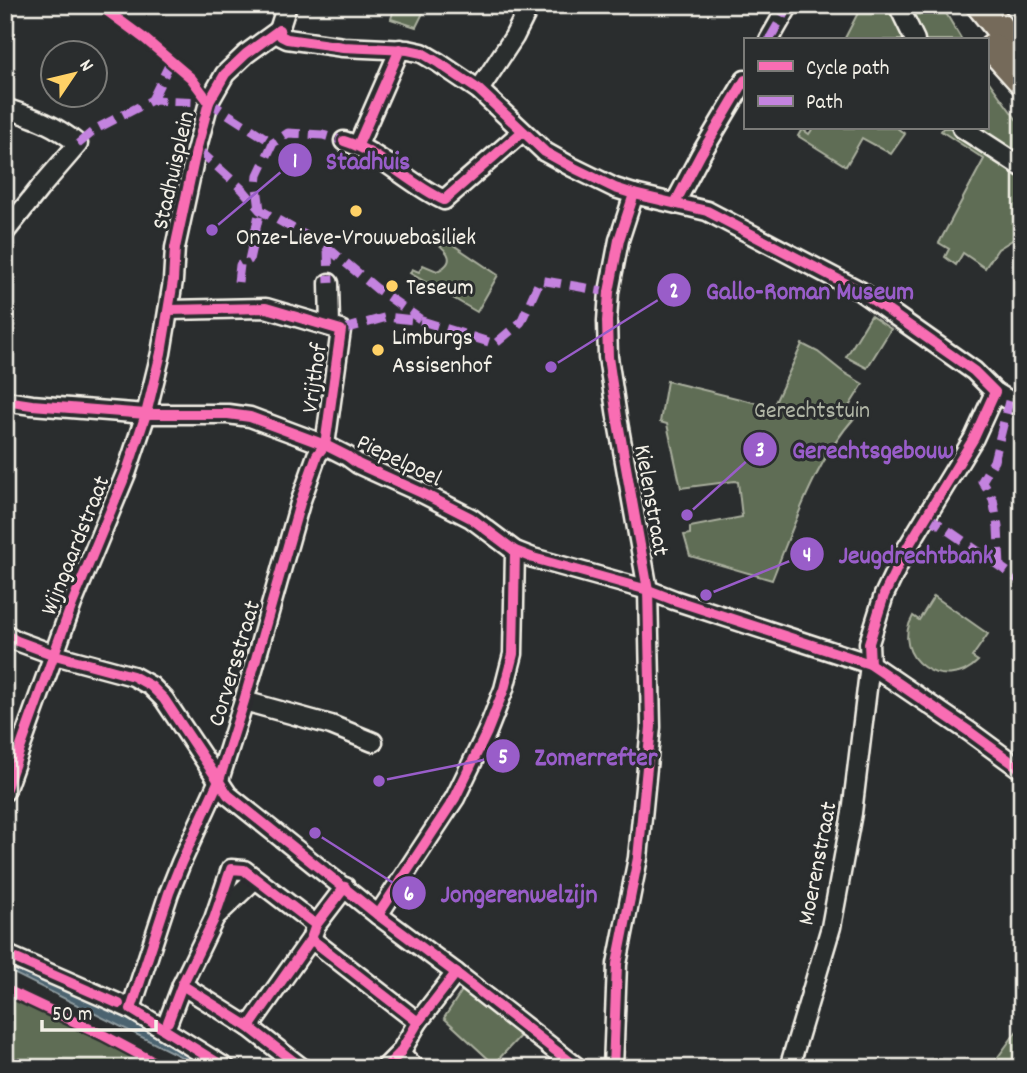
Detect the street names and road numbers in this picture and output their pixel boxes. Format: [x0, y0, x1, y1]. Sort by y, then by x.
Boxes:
street label: Stadhuisplein [145, 108, 205, 233]
street label: Vrijthof [294, 341, 338, 415]
street label: Piepelpoel [350, 426, 447, 497]
street label: Kielenstraat [624, 442, 677, 559]
street label: Wijngaardstraat [33, 471, 120, 621]
street label: Corversstraat [201, 596, 271, 731]
street label: Moerenstraat [790, 799, 848, 928]

